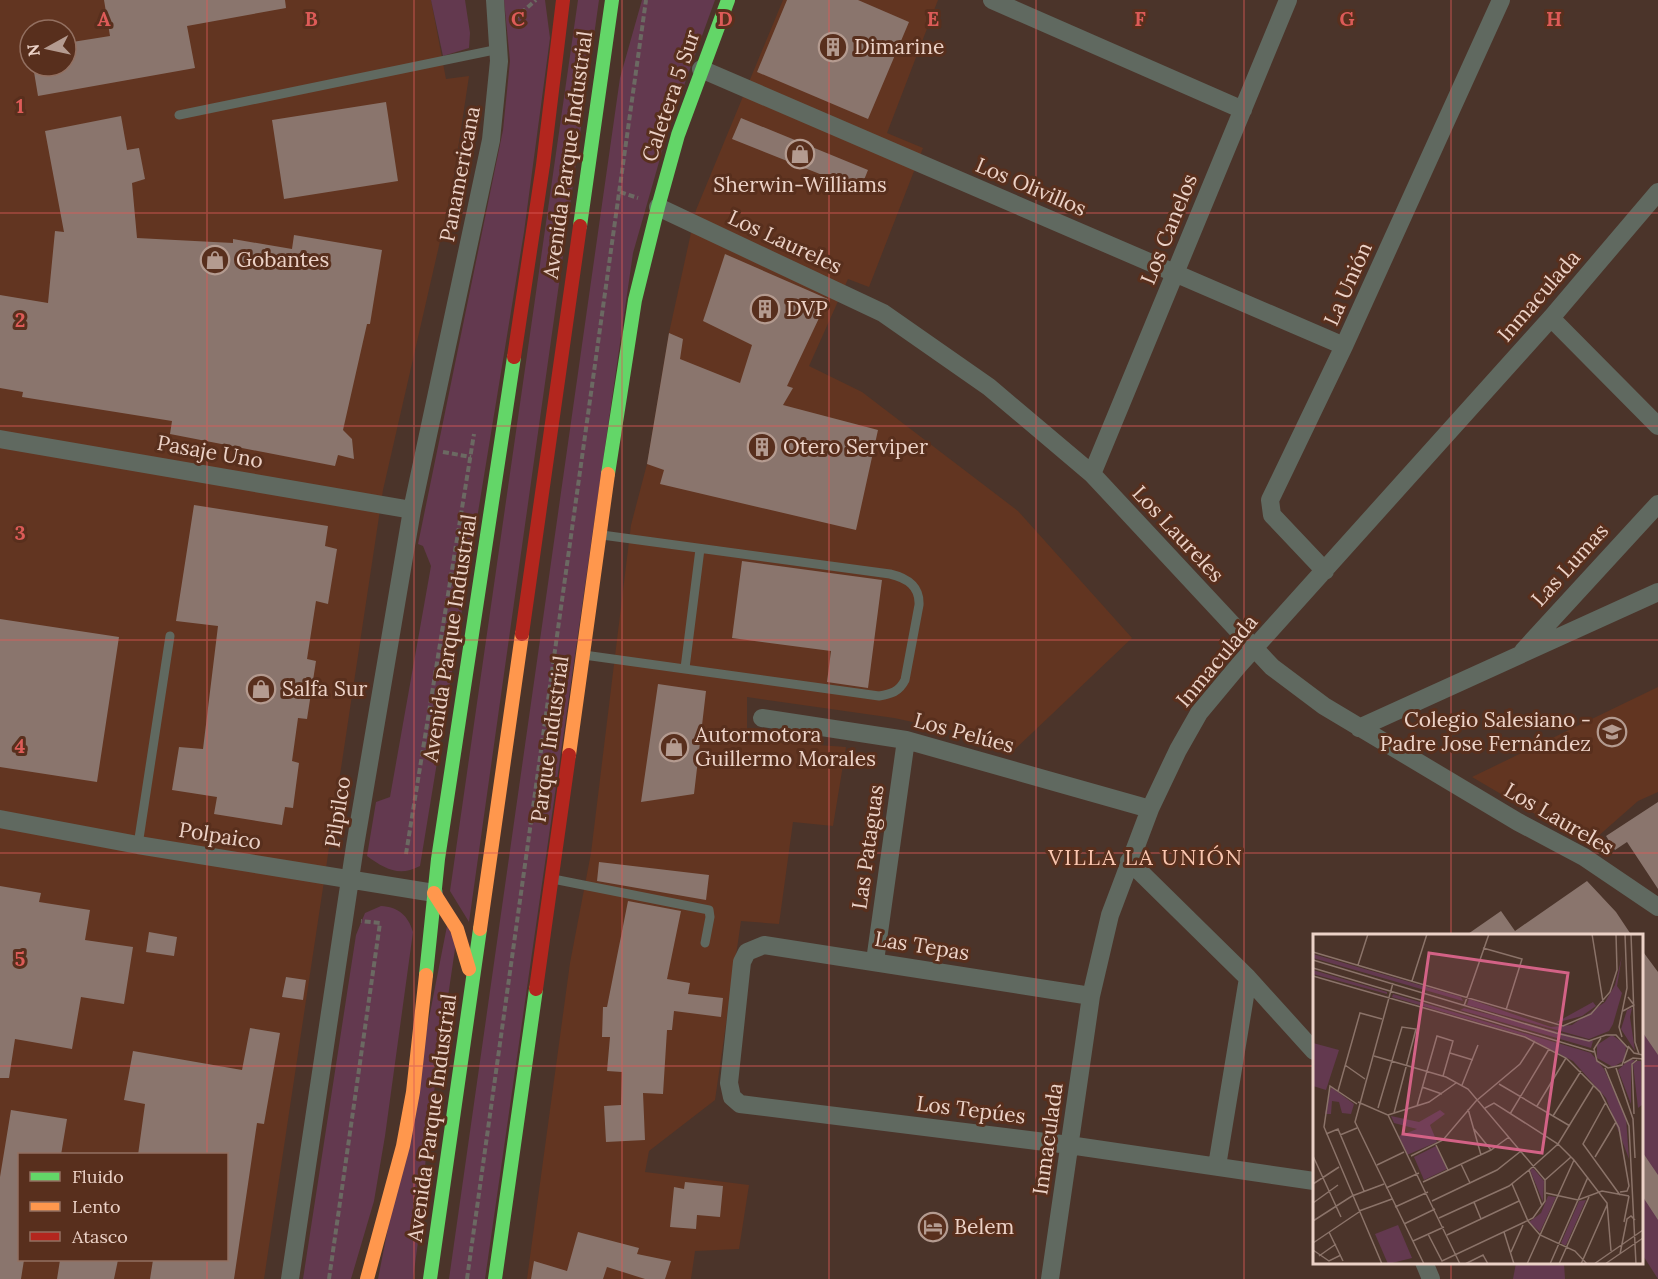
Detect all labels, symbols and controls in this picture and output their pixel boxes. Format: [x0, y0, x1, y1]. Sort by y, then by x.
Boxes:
text: A [97, 6, 111, 31]
text: B [304, 6, 318, 31]
text: C [511, 6, 525, 31]
text: D [717, 6, 733, 31]
text: E [927, 6, 939, 31]
text: F [1134, 6, 1146, 31]
text: G [1339, 6, 1355, 31]
text: H [1546, 6, 1562, 31]
north arrow [18, 18, 78, 78]
street label: Caletera 5 Sur [635, 26, 706, 165]
street label: Avenida Parque Industrial [537, 29, 598, 282]
building icon: Dimarine [817, 31, 849, 63]
place label: Dimarine [854, 33, 944, 60]
text: N [22, 43, 44, 58]
text: 1 [16, 93, 24, 118]
street label: Panamericana [433, 104, 486, 244]
shop icon: Sherwin-Williams [784, 138, 816, 170]
street label: Los Olivillos [972, 151, 1091, 222]
street label: Los Canelos [1134, 169, 1203, 288]
place label: Sherwin-Williams [713, 171, 887, 198]
street label: Los Laureles [724, 203, 847, 280]
street label: La Unión [1317, 238, 1378, 330]
shop icon: Gobantes [199, 244, 231, 276]
street label: Inmaculada [1491, 244, 1586, 347]
place label: Gobantes [236, 246, 329, 273]
building icon: DVP [749, 293, 781, 325]
place label: DVP [786, 295, 828, 322]
text: 2 [15, 307, 25, 332]
street label: Pasaje Uno [155, 429, 265, 474]
building icon: Otero Serviper [746, 431, 778, 463]
place label: Otero Serviper [783, 433, 928, 460]
street label: Los Laureles [1127, 480, 1230, 588]
street label: Avenida Parque Industrial [416, 512, 482, 765]
street label: Las Lumas [1525, 517, 1614, 612]
text: 3 [14, 520, 26, 545]
street label: Inmaculada [1170, 609, 1263, 713]
street label: Parque Industrial [524, 654, 575, 824]
shop icon: Salfa Sur [245, 673, 277, 705]
place label: Salfa Sur [282, 675, 367, 702]
street label: Los Pelúes [911, 706, 1017, 759]
place label: Colegio Salesiano - Padre Jose Fernández [1380, 706, 1591, 757]
school or university icon: Colegio Salesiano - Padre Jose Fernández [1596, 716, 1628, 748]
place label: Autormotora Guillermo Morales [694, 721, 876, 772]
shop icon: Autormotora Guillermo Morales [658, 731, 690, 763]
text: 4 [15, 733, 26, 758]
street label: Pilpilco [319, 774, 356, 850]
street label: Los Laureles [1499, 776, 1619, 861]
street label: Las Pataguas [845, 783, 890, 911]
street label: Polpaico [177, 816, 263, 855]
district label: VILLA LA UNIÓN [1047, 843, 1244, 871]
street label: Las Tepas [873, 925, 971, 966]
inset map [1313, 934, 1643, 1264]
text: 5 [15, 946, 26, 971]
street label: Avenida Parque Industrial [401, 992, 462, 1245]
street label: Inmaculada [1026, 1081, 1069, 1197]
street label: Los Tepúes [915, 1089, 1027, 1130]
legend [18, 1153, 228, 1261]
text: Fluido [72, 1165, 124, 1188]
text: Lento [72, 1195, 120, 1218]
hotel icon: Belem [917, 1211, 949, 1243]
place label: Belem [954, 1213, 1015, 1240]
text: Atasco [71, 1225, 128, 1248]

